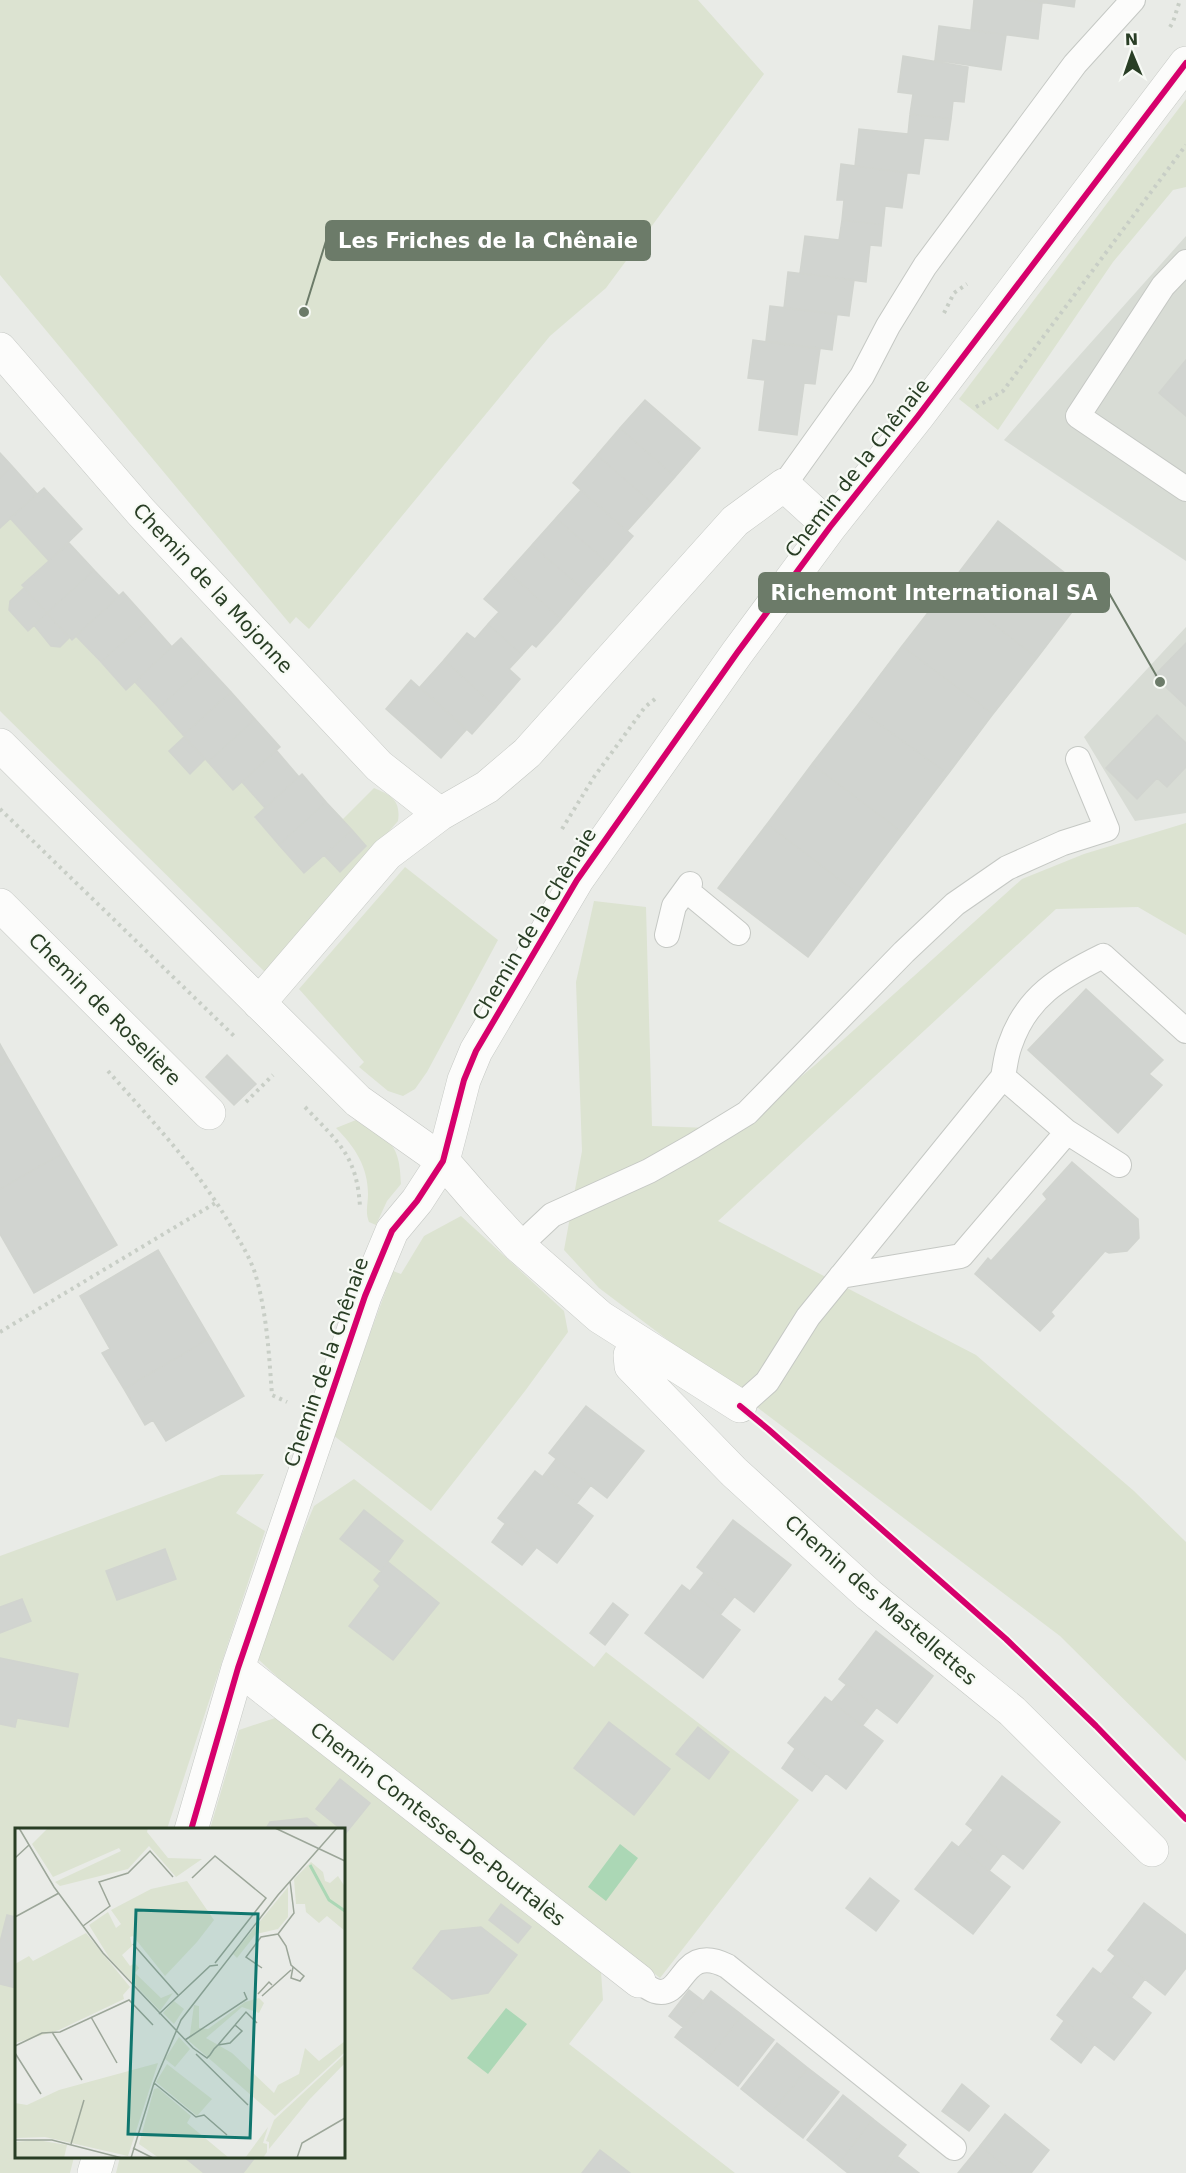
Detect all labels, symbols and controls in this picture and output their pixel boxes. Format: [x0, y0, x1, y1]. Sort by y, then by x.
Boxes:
north arrow [1102, 24, 1162, 84]
text: N [1124, 30, 1139, 49]
callout: Les Friches de la Chênaie [326, 221, 650, 260]
text: Les Friches de la Chênaie [338, 229, 638, 253]
street label: Chemin de la Chênaie [780, 374, 934, 562]
street label: Chemin de la Mojonne [128, 498, 298, 678]
callout: Richemont International SA [759, 573, 1109, 612]
text: Richemont International SA [771, 581, 1098, 605]
street label: Chemin de la Chênaie [467, 823, 601, 1025]
street label: Chemin de Roselière [24, 928, 186, 1090]
street label: Chemin de la Chênaie [279, 1254, 373, 1470]
street label: Chemin des Mastellettes [780, 1510, 982, 1690]
street label: Chemin Comtesse-De-Pourtalès [306, 1717, 570, 1931]
inset map [15, 1828, 345, 2158]

